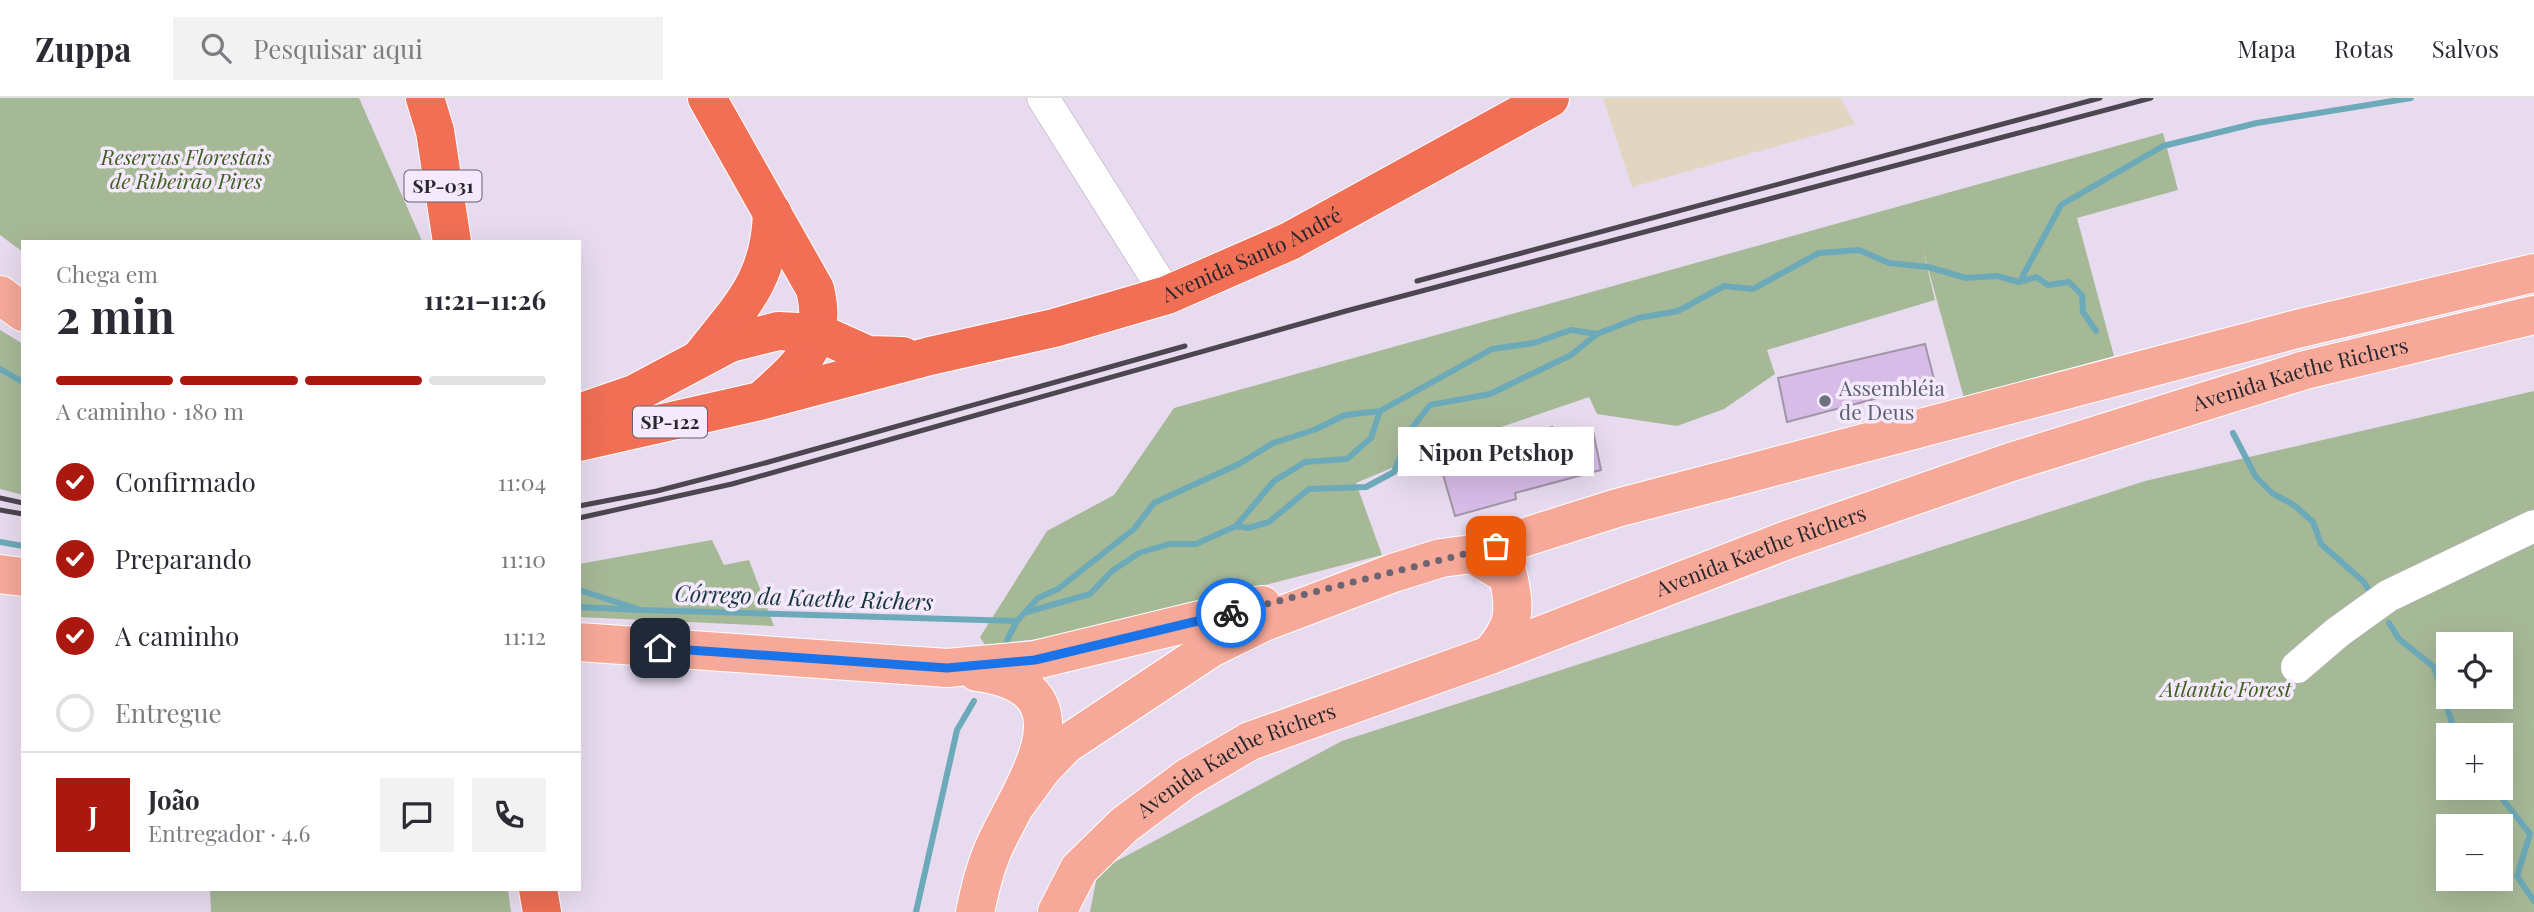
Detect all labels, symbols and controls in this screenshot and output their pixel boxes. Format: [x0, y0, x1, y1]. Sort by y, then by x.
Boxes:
search box [173, 17, 663, 80]
text: Zuppa [35, 26, 131, 70]
icon: search [197, 29, 235, 67]
text: Pesquisar aqui [253, 31, 423, 66]
text: Mapa [2237, 32, 2296, 64]
text: Rotas [2334, 32, 2394, 64]
text: Salvos [2432, 32, 2499, 64]
park label: Reservas Florestais de Ribeirão Pires [100, 142, 271, 194]
road number: SP-031 [404, 170, 481, 202]
street label: Avenida Santo André [1156, 199, 1346, 308]
text: Chega em [56, 258, 158, 289]
text: 11:21–11:26 [424, 282, 546, 317]
text: 2 min [56, 284, 175, 346]
street label: Avenida Kaethe Richers [2188, 330, 2411, 417]
place label: Assembléia de Deus [1838, 373, 1945, 425]
marker: Assembléia de Deus [1817, 393, 1833, 409]
text: A caminho · 180 m [56, 395, 244, 426]
road number: SP-122 [633, 406, 707, 438]
callout: Nipon Petshop [1398, 427, 1594, 476]
text: Nipon Petshop [1418, 436, 1574, 467]
icon: check [56, 463, 94, 501]
text: Confirmado [115, 464, 256, 499]
text: 11:04 [498, 466, 546, 497]
street label: Avenida Kaethe Richers [1650, 498, 1869, 602]
pin [1466, 516, 1526, 576]
icon: bag [1477, 527, 1515, 565]
icon: check [56, 540, 94, 578]
text: Preparando [115, 541, 252, 576]
text: 11:10 [501, 543, 546, 574]
water label: Córrego da Kaethe Richers [674, 576, 934, 617]
courier [1196, 578, 1266, 648]
icon: bike [1212, 594, 1250, 632]
icon: check [56, 617, 94, 655]
text: A caminho [115, 618, 239, 653]
pin [630, 618, 690, 678]
text: 11:12 [503, 620, 546, 651]
icon: home [641, 629, 679, 667]
map controls [2436, 632, 2513, 891]
button: locate [2436, 632, 2513, 709]
park label: Atlantic Forest [2159, 674, 2292, 702]
text: Entregue [115, 695, 222, 730]
street label: Avenida Kaethe Richers [1129, 695, 1339, 824]
button: + [2436, 723, 2513, 800]
button: chat [380, 778, 454, 852]
button: phone [472, 778, 546, 852]
text: João [148, 782, 200, 817]
text: J [88, 798, 98, 833]
button: − [2436, 814, 2513, 891]
text: Entregador · 4.6 [148, 817, 310, 848]

